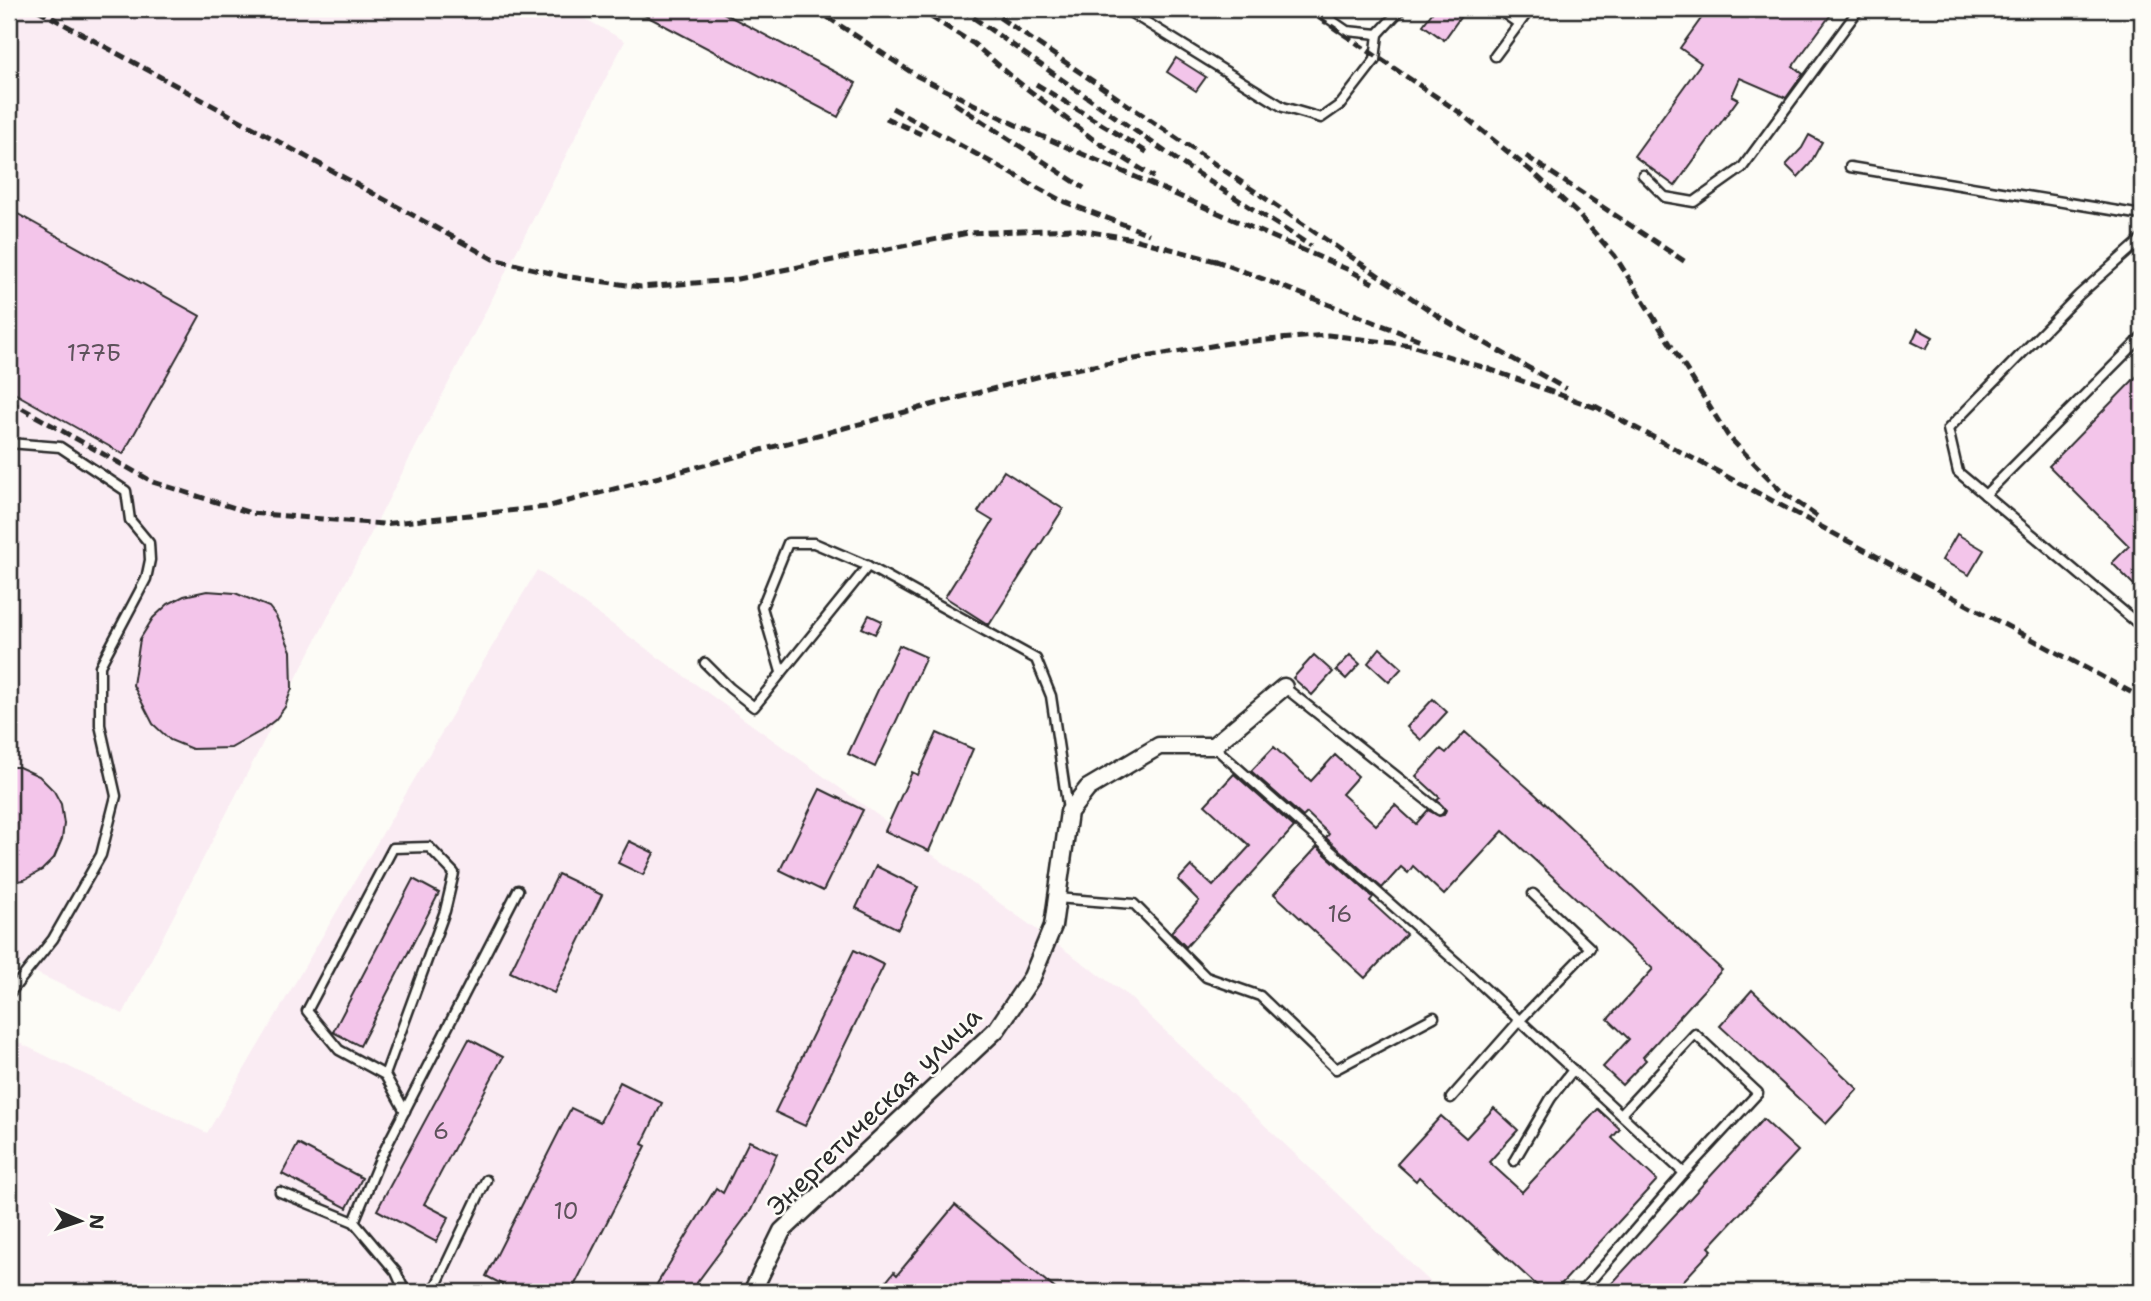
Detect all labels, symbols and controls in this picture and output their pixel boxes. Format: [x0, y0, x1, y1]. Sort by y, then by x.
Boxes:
house number: 177Б [67, 338, 121, 368]
house number: 16 [1328, 899, 1352, 929]
street label: Энергетическая улица [759, 999, 989, 1223]
house number: 6 [433, 1116, 449, 1146]
north arrow [46, 1186, 116, 1256]
house number: 10 [553, 1196, 579, 1226]
text: N [84, 1214, 109, 1230]

